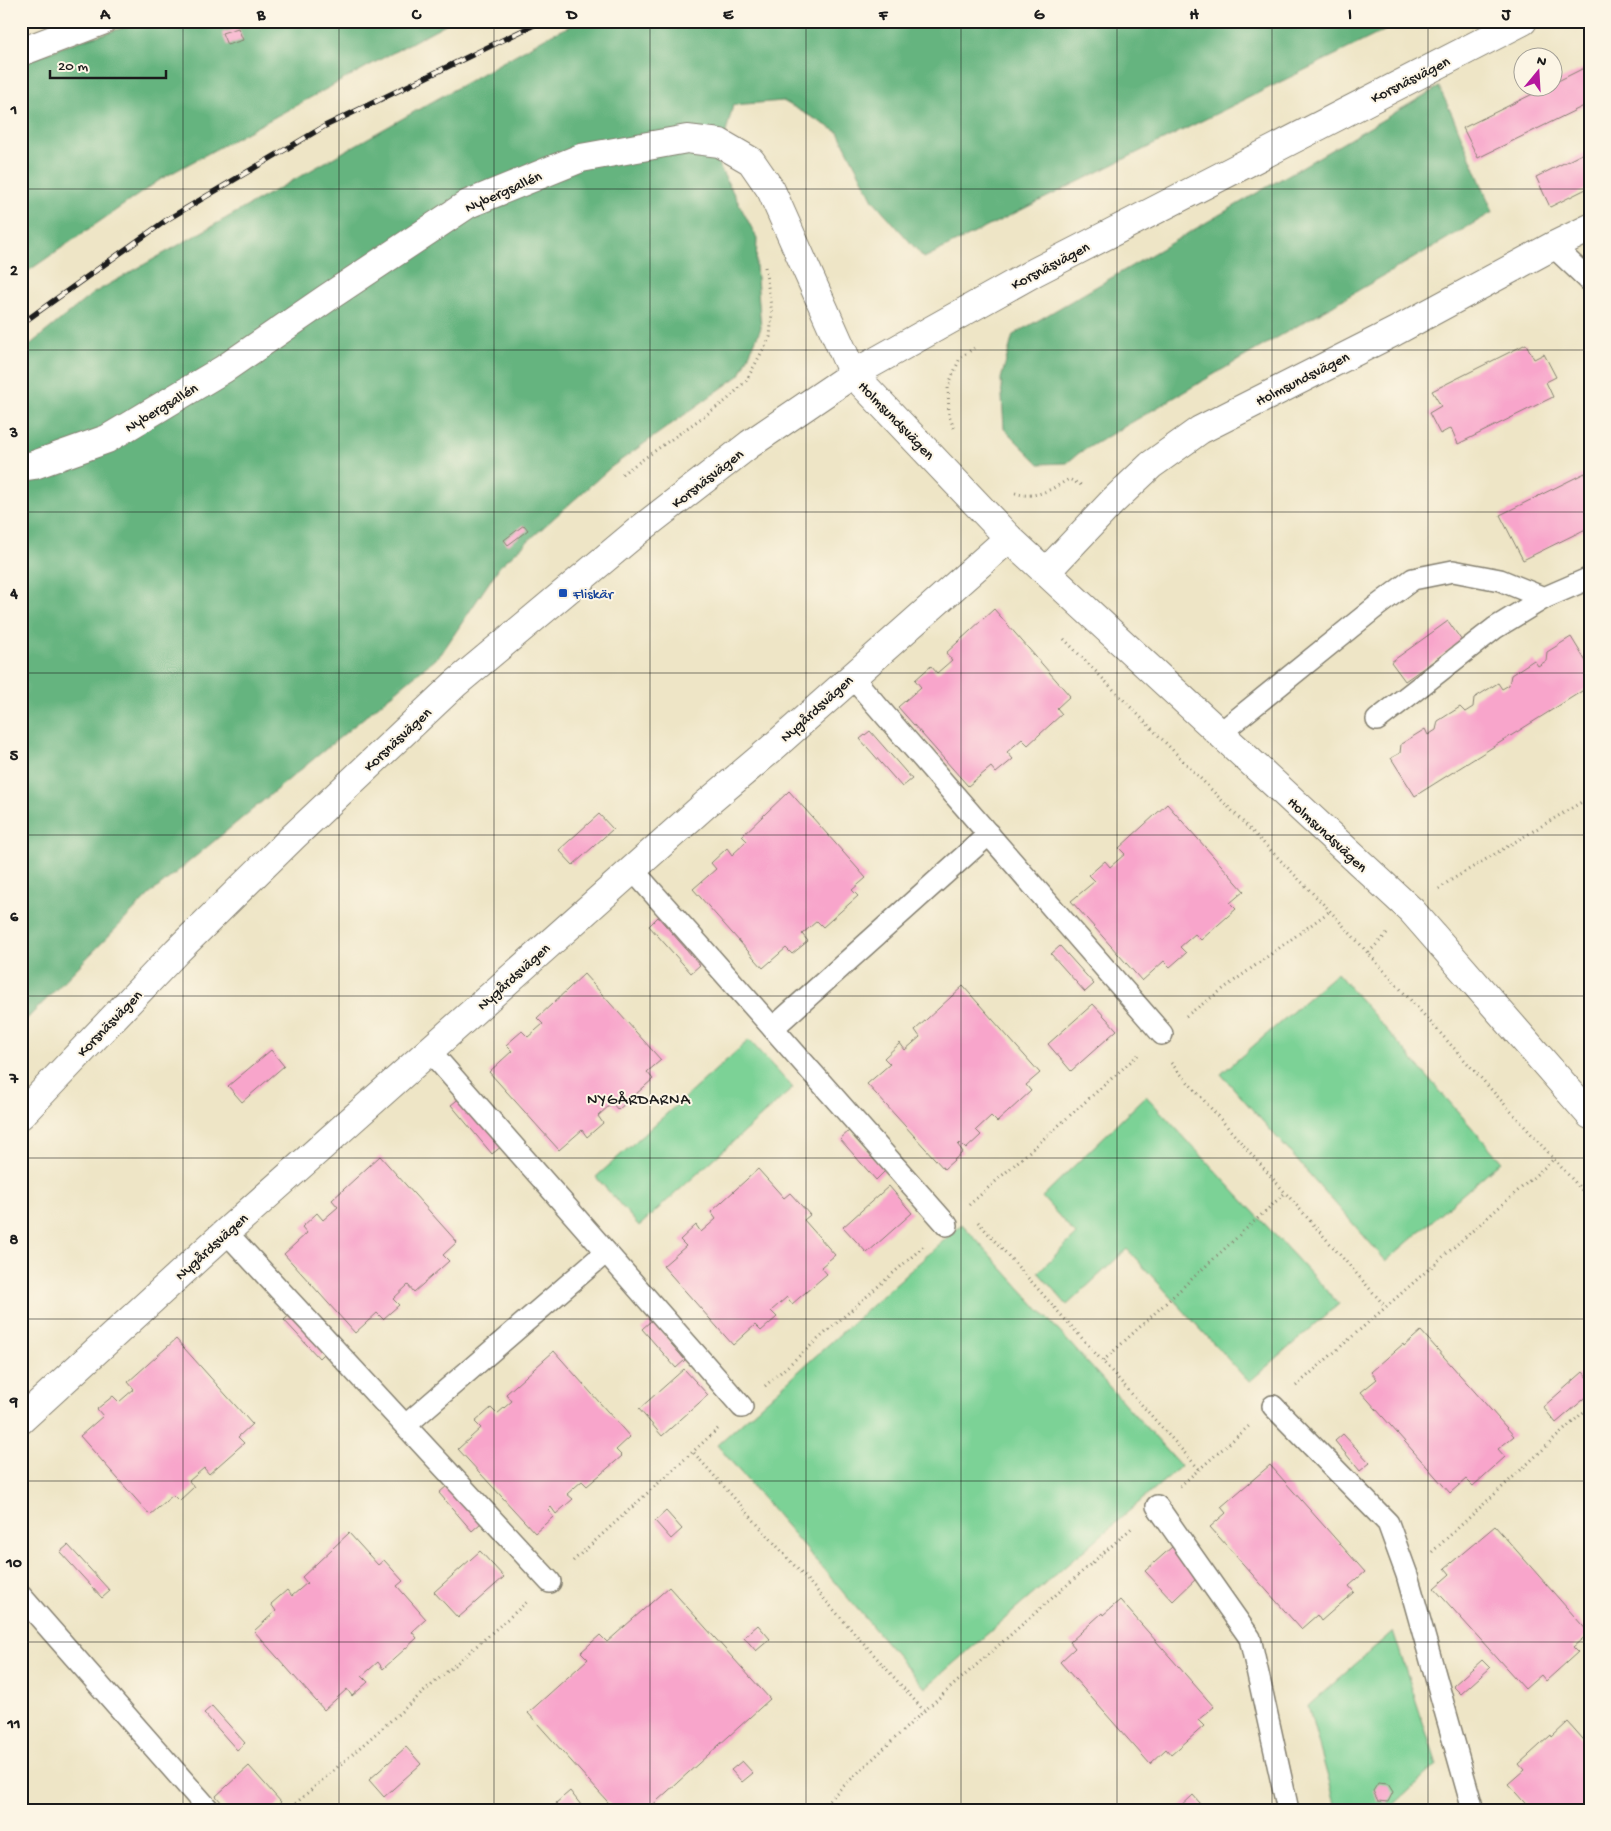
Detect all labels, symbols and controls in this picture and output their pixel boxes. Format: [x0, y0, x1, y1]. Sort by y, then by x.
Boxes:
text: A [99, 7, 111, 26]
text: B [256, 7, 266, 26]
text: C [411, 7, 422, 26]
text: D [565, 7, 578, 26]
text: E [723, 7, 734, 26]
text: F [878, 7, 889, 26]
text: G [1034, 7, 1045, 26]
text: H [1189, 7, 1199, 26]
text: I [1348, 7, 1352, 26]
text: J [1501, 7, 1512, 26]
scale bar [50, 48, 166, 80]
north arrow [1514, 48, 1564, 98]
street label: Korsnäsvägen [1368, 53, 1453, 108]
text: N [1534, 53, 1548, 72]
text: 20 m [58, 58, 88, 76]
text: 1 [10, 102, 17, 121]
street label: Nybergsallén [463, 168, 545, 218]
street label: Korsnäsvägen [1009, 239, 1093, 295]
text: 2 [10, 263, 18, 282]
street label: Holmsundsvägen [1253, 348, 1353, 411]
street label: Holmsundsvägen [853, 378, 938, 465]
street label: Nybergsallén [122, 380, 202, 438]
text: 3 [9, 425, 18, 444]
street label: Korsnäsvägen [669, 446, 748, 513]
text: 4 [9, 586, 18, 605]
place label: Fliskär [572, 586, 615, 604]
marker: Fliskär [557, 587, 569, 599]
street label: Nygårdsvägen [777, 672, 858, 747]
street label: Korsnäsvägen [361, 704, 436, 776]
text: 5 [10, 748, 19, 767]
street label: Holmsundsvägen [1283, 794, 1370, 877]
text: 6 [10, 909, 19, 928]
street label: Nygårdsvägen [474, 940, 555, 1015]
street label: Korsnäsvägen [74, 987, 147, 1062]
text: 7 [9, 1071, 19, 1090]
district label: NYGÅRDARNA [587, 1091, 692, 1111]
street label: Nygårdsvägen [172, 1210, 253, 1285]
text: 8 [10, 1232, 19, 1251]
text: 9 [9, 1394, 18, 1413]
text: 10 [5, 1555, 22, 1574]
text: 11 [7, 1716, 20, 1735]

